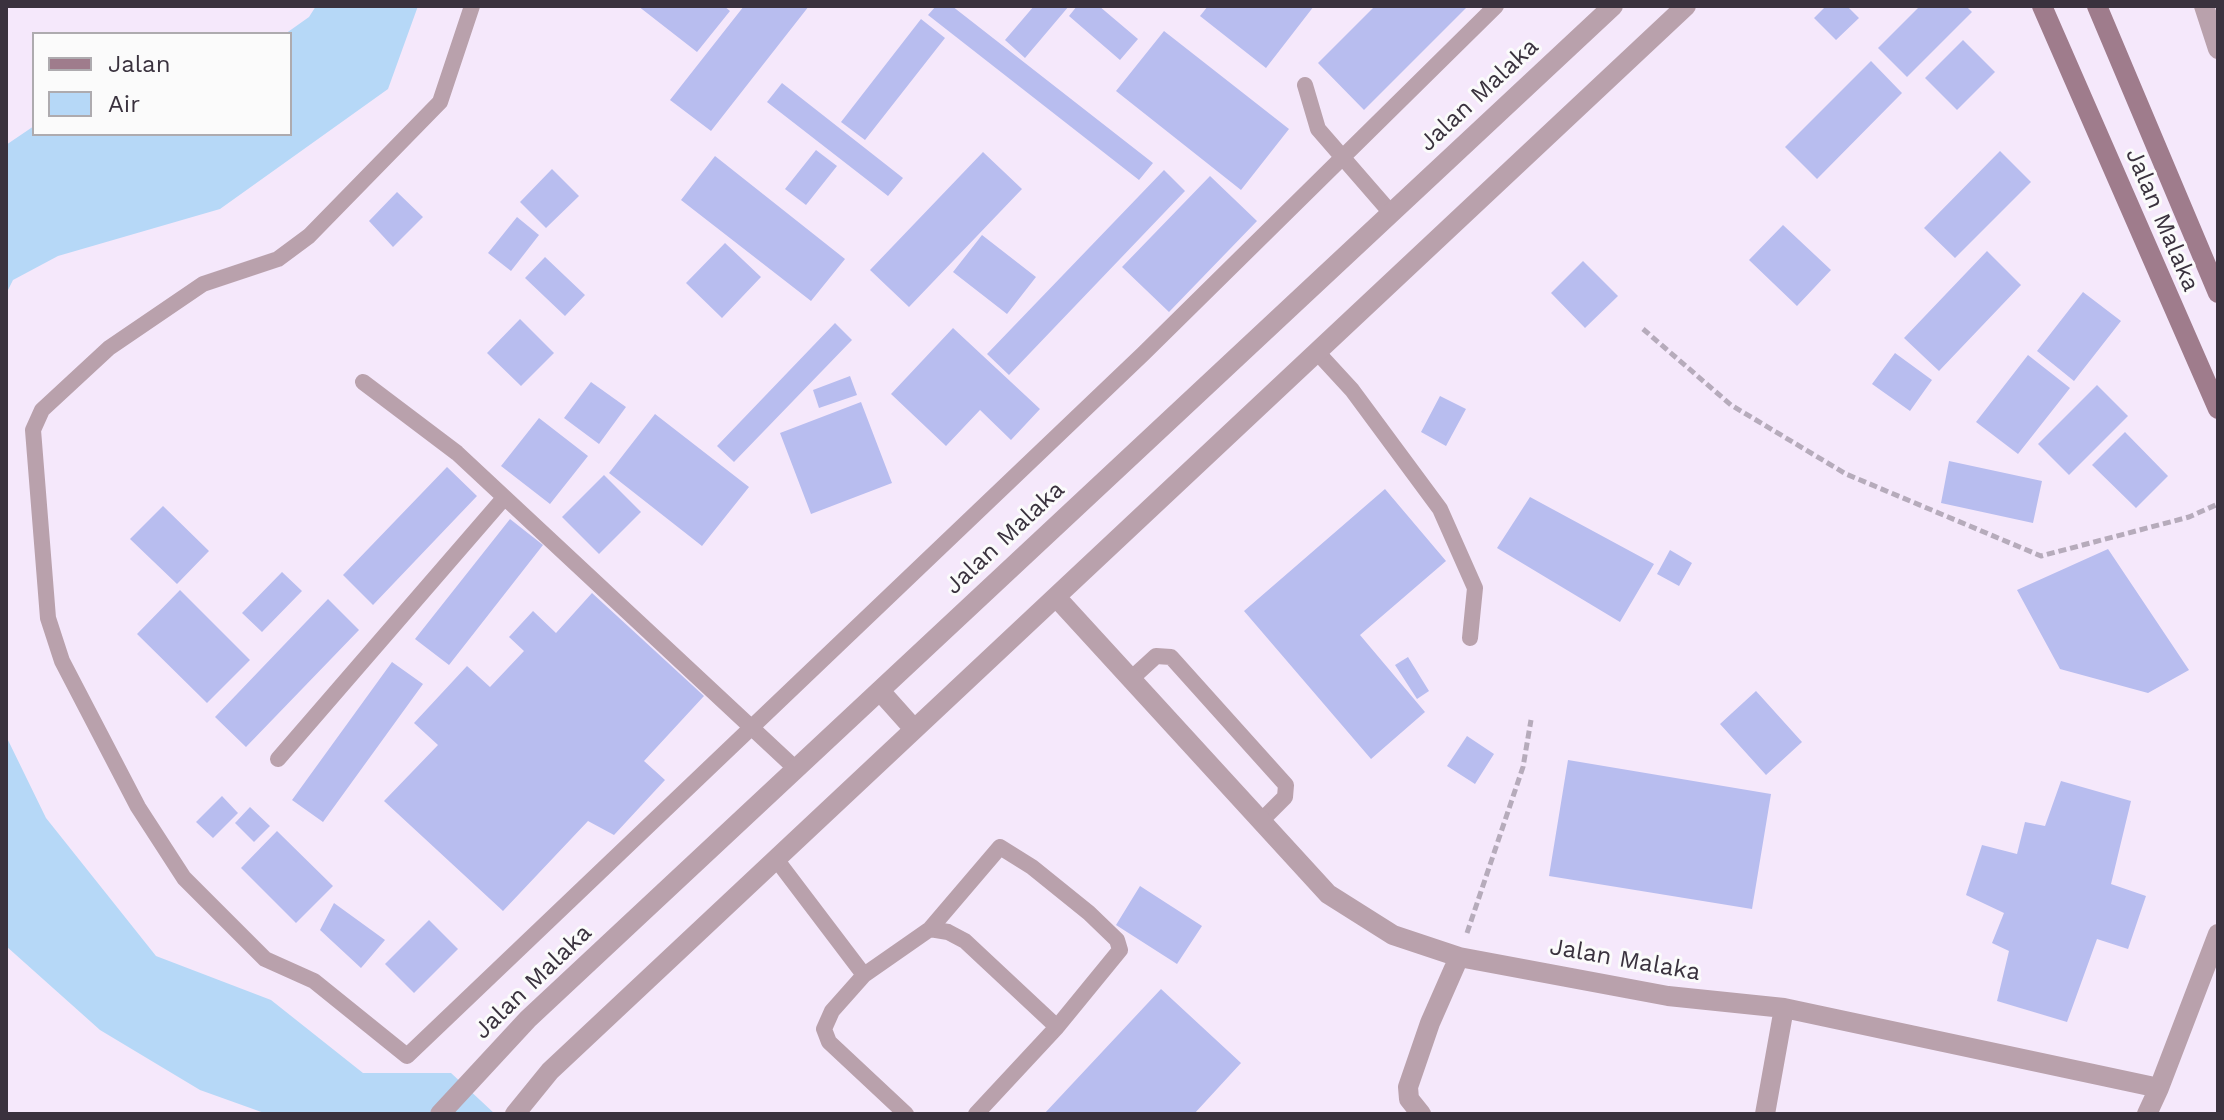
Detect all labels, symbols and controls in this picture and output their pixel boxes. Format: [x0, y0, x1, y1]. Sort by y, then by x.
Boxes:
legend [32, 32, 292, 136]
street label: Jalan Malaka [1413, 32, 1545, 158]
text: Jalan [108, 50, 171, 78]
text: Air [108, 90, 140, 118]
street label: Jalan Malaka [2119, 144, 2205, 296]
street label: Jalan Malaka [939, 475, 1071, 601]
street label: Jalan Malaka [468, 919, 598, 1045]
street label: Jalan Malaka [1547, 933, 1703, 987]

